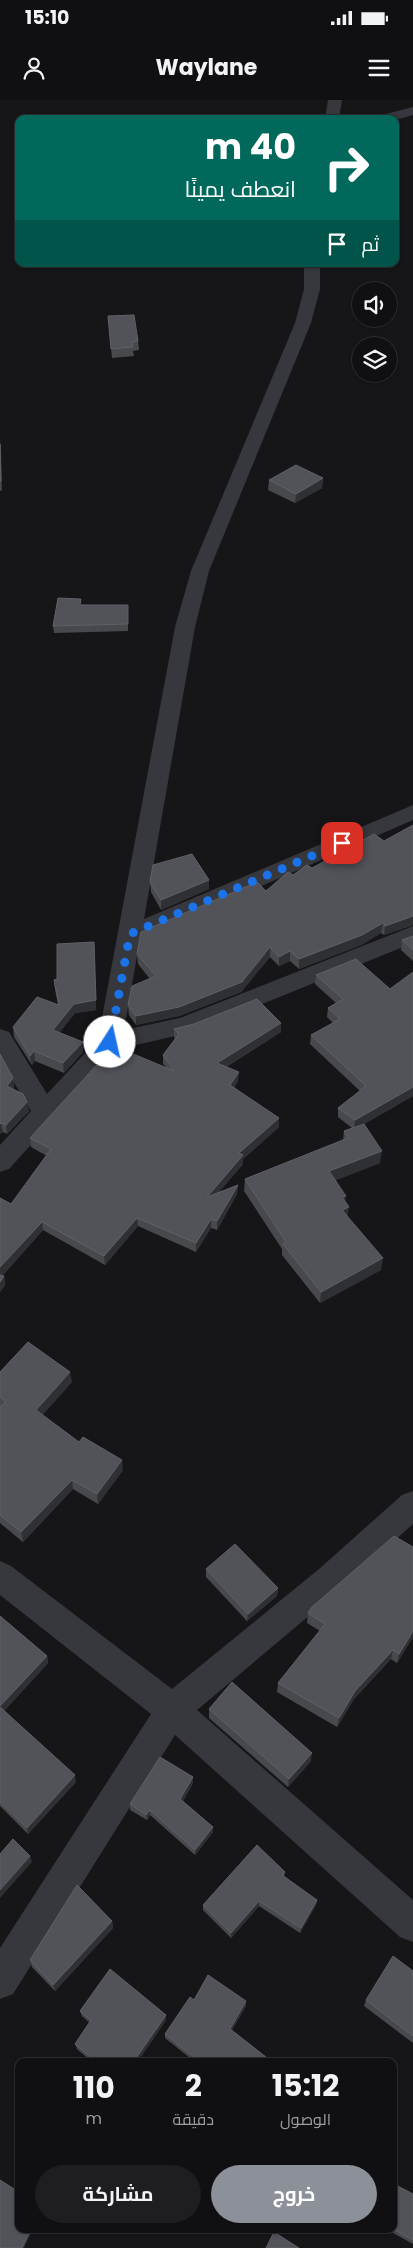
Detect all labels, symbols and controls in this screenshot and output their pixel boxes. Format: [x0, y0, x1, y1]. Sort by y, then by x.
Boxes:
text: 15:10 [25, 4, 69, 31]
text: Waylane [156, 52, 257, 83]
icon: person [20, 54, 48, 82]
icon: menu [365, 54, 393, 82]
text: 40 m [205, 122, 296, 171]
icon: right [314, 135, 379, 200]
text: انعطف يمينًا [185, 174, 296, 205]
icon: arrive [323, 230, 351, 258]
text: ثم [361, 231, 379, 258]
map controls [352, 282, 397, 382]
button: sound [352, 282, 397, 327]
button: layers [352, 337, 397, 382]
pin [321, 822, 363, 864]
icon: arrive [328, 829, 356, 857]
position arrow [83, 1015, 135, 1067]
text: 2 [185, 2064, 202, 2107]
text: 15:12 [272, 2064, 339, 2107]
text: 110 [73, 2066, 115, 2109]
text: m [85, 2107, 102, 2130]
text: دقيقة [172, 2108, 214, 2131]
text: الوصول [280, 2108, 331, 2131]
button: مشاركة [35, 2165, 201, 2223]
button: خروج [211, 2165, 377, 2223]

